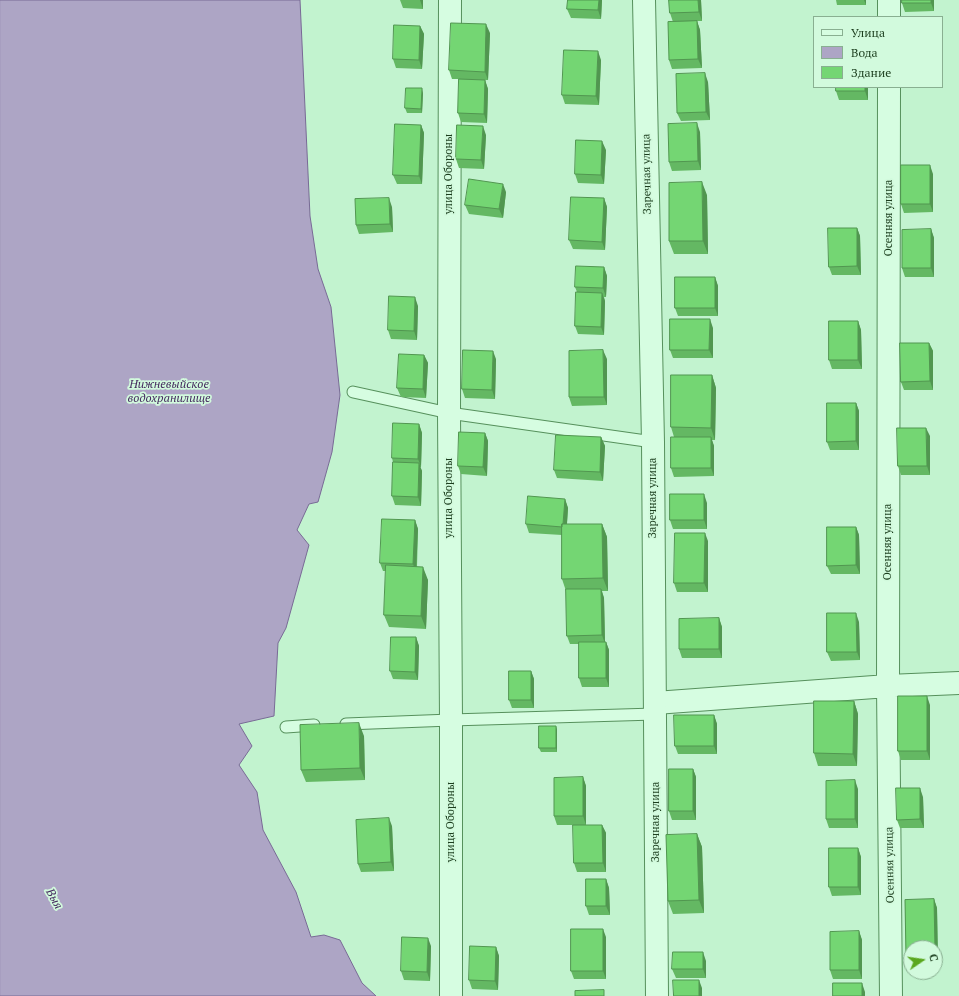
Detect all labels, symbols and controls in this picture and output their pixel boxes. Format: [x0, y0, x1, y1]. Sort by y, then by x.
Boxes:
legend [813, 16, 943, 88]
text: Улица [851, 25, 885, 40]
text: Вода [851, 45, 878, 60]
text: Здание [851, 65, 891, 80]
street label: улица Обороны [442, 134, 456, 214]
street label: Заречная улица [640, 134, 654, 214]
street label: Осенняя улица [882, 180, 896, 256]
water label: Нижневыйское водохранилище [128, 378, 210, 406]
street label: улица Обороны [442, 458, 456, 538]
street label: Заречная улица [646, 458, 660, 538]
street label: Осенняя улица [881, 504, 895, 580]
street label: улица Обороны [444, 782, 458, 862]
street label: Заречная улица [649, 782, 663, 862]
street label: Осенняя улица [883, 827, 897, 903]
water label: Выя [43, 886, 65, 912]
north arrow [903, 940, 943, 980]
text: С [926, 952, 941, 963]

